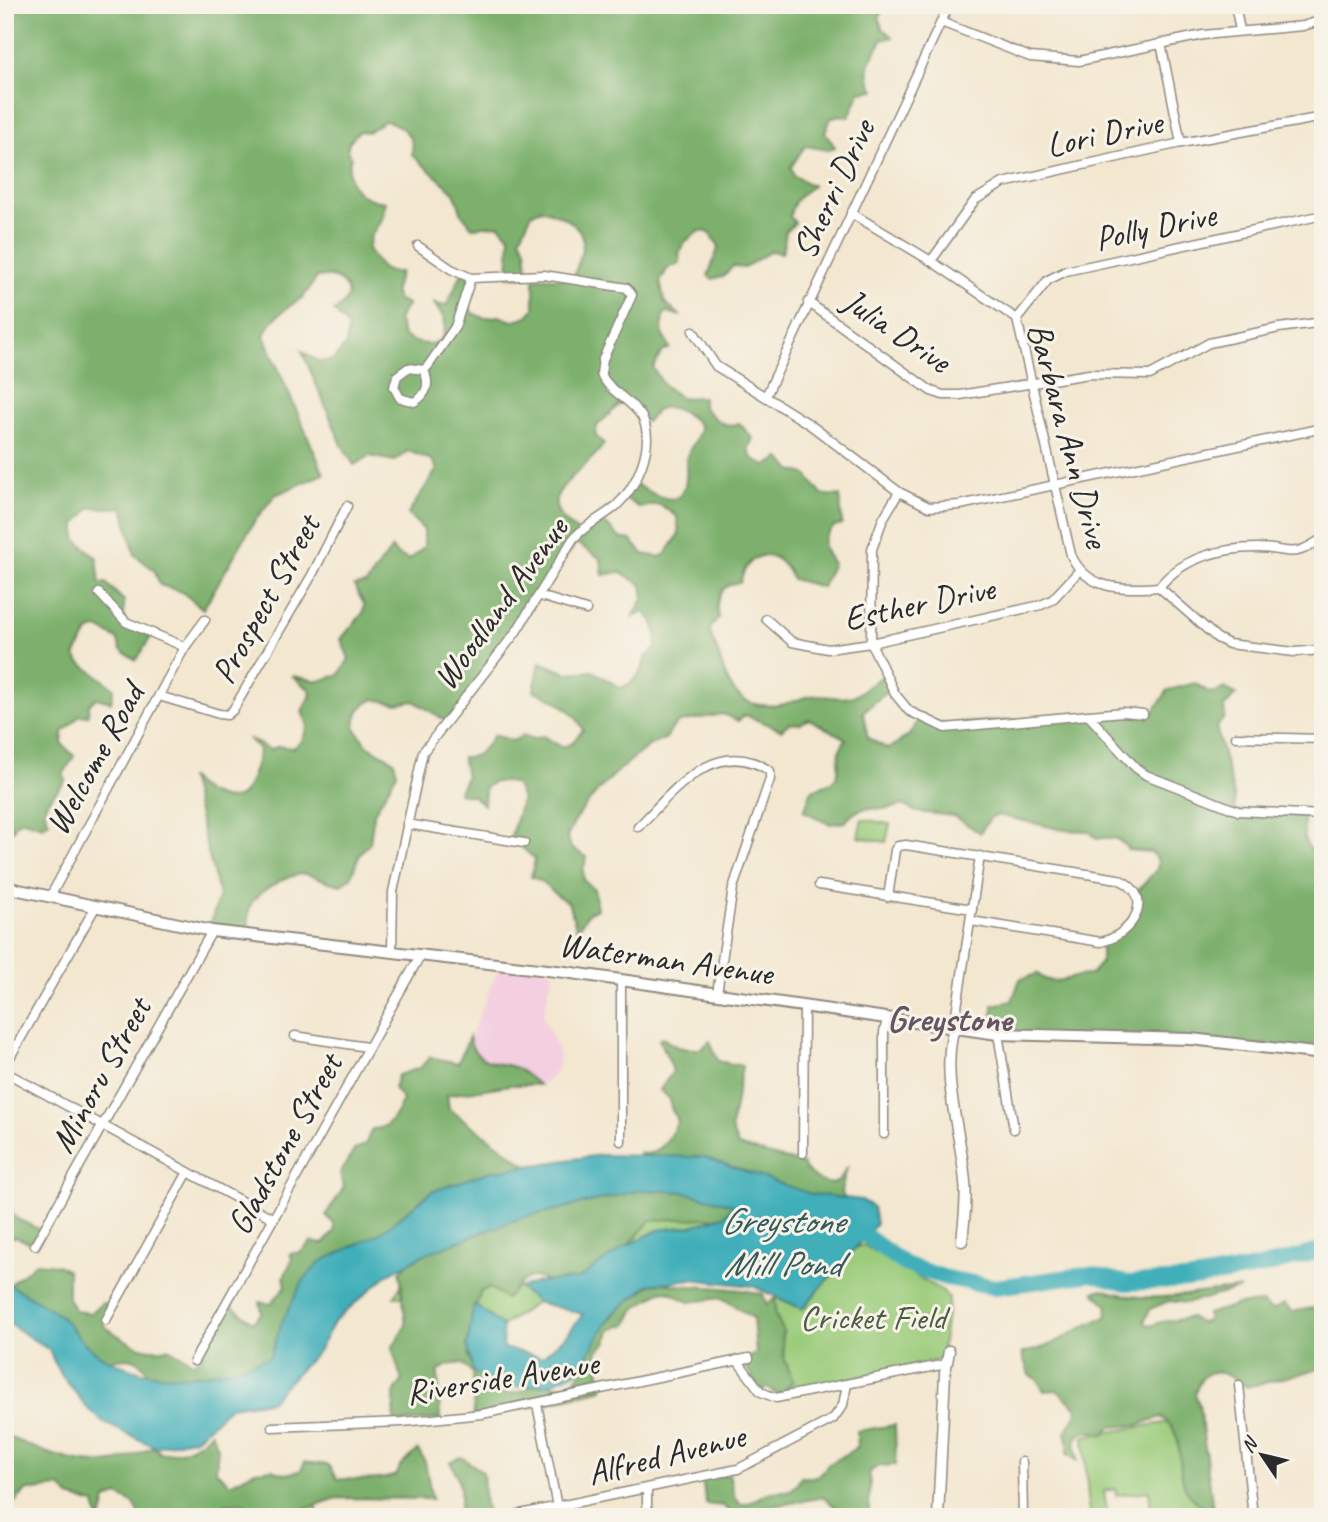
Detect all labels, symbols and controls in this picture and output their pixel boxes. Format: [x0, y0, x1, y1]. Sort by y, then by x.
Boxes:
street label: Lori Drive [1042, 99, 1169, 168]
street label: Sherri Drive [782, 110, 886, 266]
street label: Polly Drive [1091, 191, 1222, 261]
street label: Julia Drive [832, 277, 962, 384]
street label: Barbara Ann Drive [1017, 318, 1121, 555]
street label: Prospect Street [201, 504, 332, 691]
street label: Woodland Avenue [423, 506, 580, 698]
street label: Esther Drive [840, 565, 1001, 641]
street label: Welcome Road [35, 671, 157, 843]
street label: Waterman Avenue [556, 921, 778, 996]
street label: Minoru Street [40, 987, 163, 1160]
district label: Greystone [887, 995, 1014, 1042]
street label: Gladstone Street [216, 1043, 354, 1242]
water label: Greystone Mill Pond [721, 1197, 852, 1287]
park label: Cricket Field [800, 1295, 951, 1340]
street label: Riverside Avenue [403, 1340, 604, 1415]
street label: Alfred Avenue [583, 1413, 752, 1496]
north arrow [1226, 1420, 1296, 1490]
text: N [1236, 1431, 1264, 1458]

